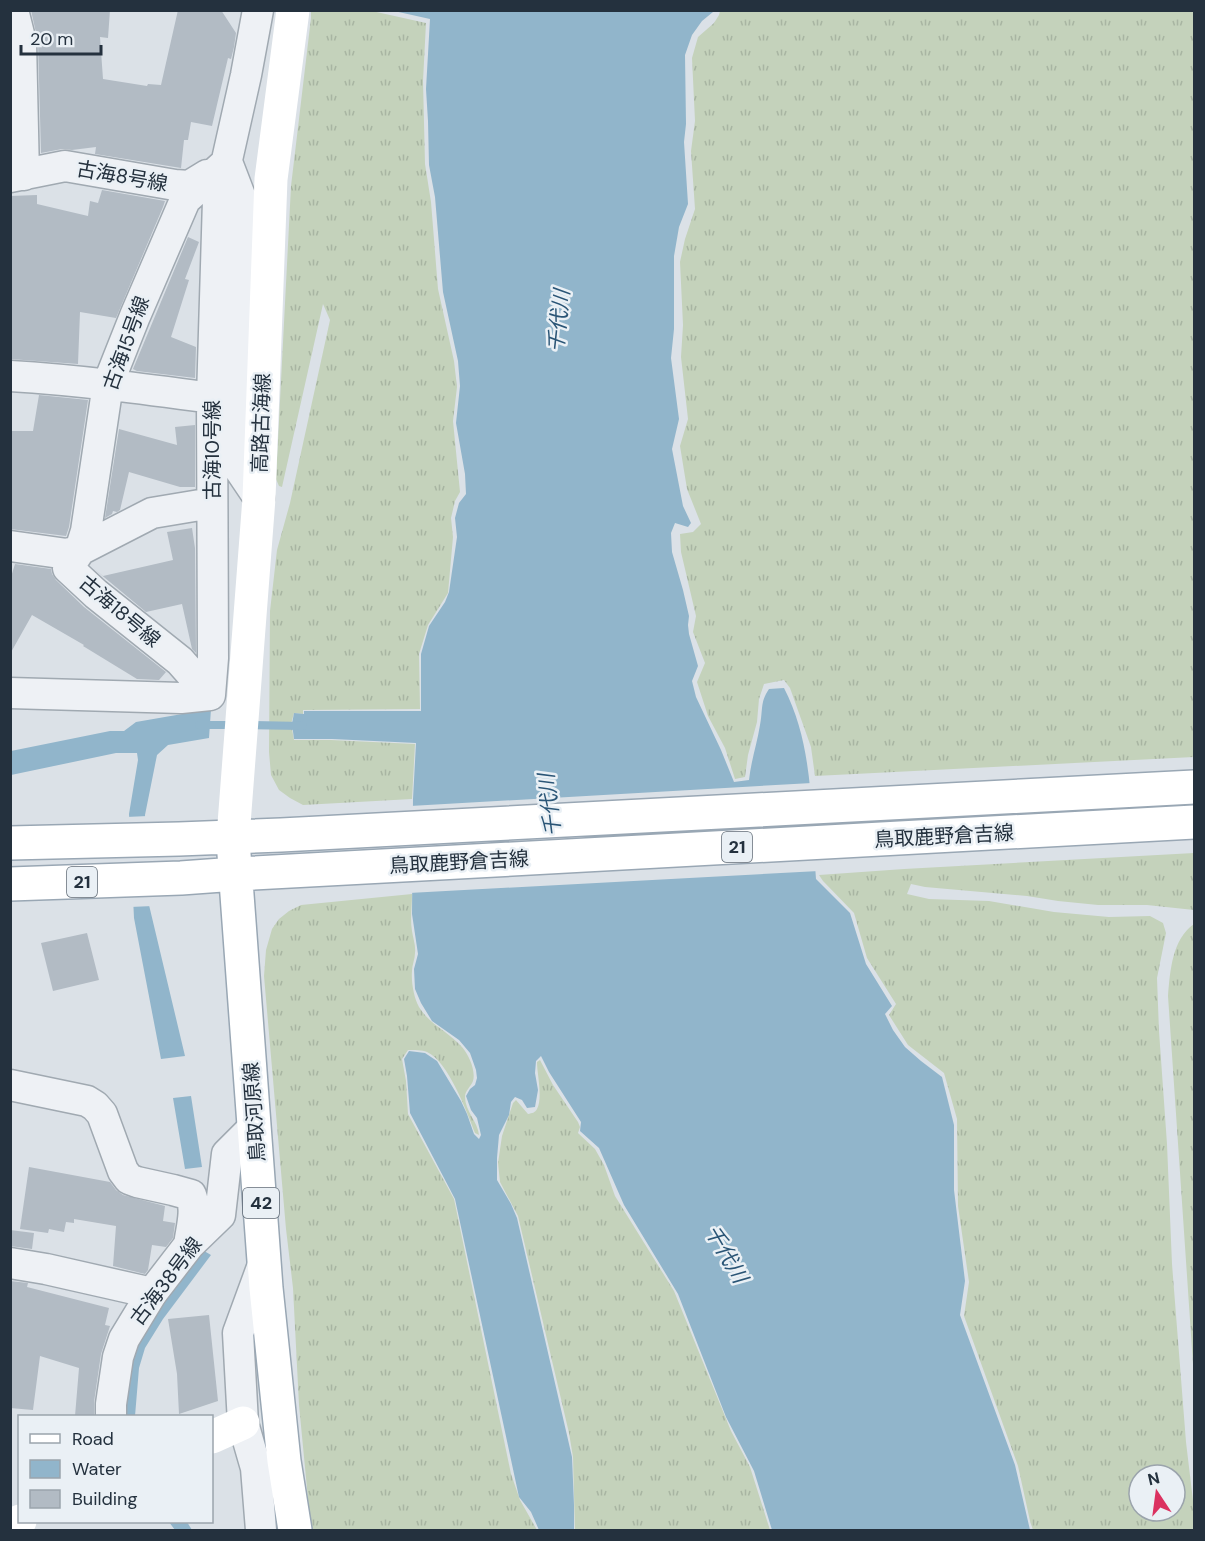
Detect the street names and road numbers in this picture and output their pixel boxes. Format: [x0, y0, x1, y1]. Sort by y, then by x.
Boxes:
street label: 古海8号線 [74, 155, 170, 197]
street label: 古海15号線 [97, 292, 155, 394]
street label: 高路古海線 [246, 373, 276, 473]
street label: 古海10号線 [199, 400, 225, 500]
street label: 古海18号線 [74, 569, 166, 653]
street label: 鳥取鹿野倉吉線 [873, 819, 1015, 853]
road number: 21 [722, 832, 752, 862]
street label: 鳥取鹿野倉吉線 [388, 845, 530, 879]
road number: 21 [67, 867, 97, 897]
street label: 鳥取河原線 [238, 1061, 270, 1163]
road number: 42 [243, 1188, 279, 1218]
street label: 古海38号線 [124, 1232, 208, 1330]

